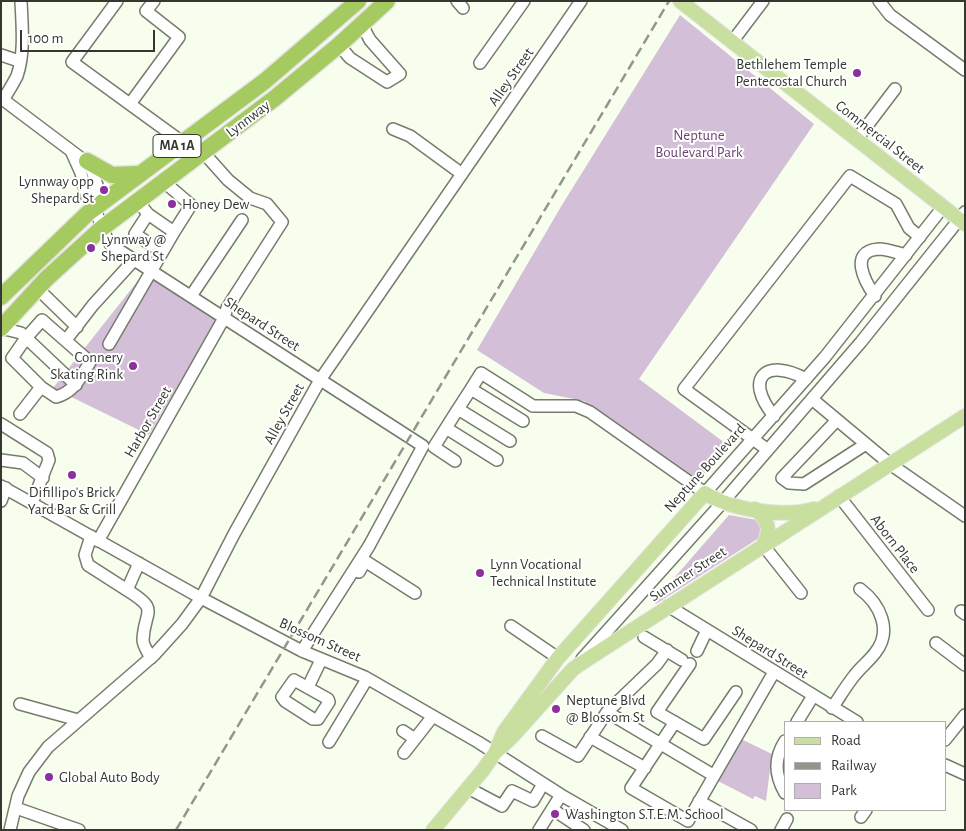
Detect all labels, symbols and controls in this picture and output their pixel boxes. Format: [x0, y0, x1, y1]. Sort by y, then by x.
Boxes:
scale bar [22, 20, 158, 52]
text: 100 m [28, 31, 63, 46]
street label: Alley Street [484, 44, 538, 110]
place label: Bethlehem Temple Pentecostal Church [736, 55, 847, 90]
marker: Bethlehem Temple Pentecostal Church [851, 67, 863, 79]
street label: Lynnway [222, 97, 274, 141]
street label: Commercial Street [832, 97, 928, 177]
park label: Neptune Boulevard Park [655, 126, 743, 161]
road number: MA 1A [153, 134, 201, 158]
place label: Lynnway opp Shepard St [19, 172, 94, 207]
marker: Lynnway opp Shepard St [98, 184, 110, 196]
place label: Honey Dew [182, 195, 249, 213]
marker: Honey Dew [166, 198, 178, 210]
place label: Lynnway @ Shepard St [101, 230, 166, 265]
marker: Lynnway @ Shepard St [85, 242, 97, 254]
street label: Shepard Street [221, 293, 303, 355]
place label: Connery Skating Rink [50, 348, 123, 383]
marker: Connery Skating Rink [127, 360, 139, 372]
street label: Alley Street [260, 380, 308, 448]
street label: Harbor Street [120, 383, 176, 461]
street label: Neptune Boulevard [661, 420, 749, 516]
marker: Difillipo's Brick Yard Bar & Grill [66, 469, 78, 481]
place label: Difillipo's Brick Yard Bar & Grill [28, 483, 116, 518]
street label: Aborn Place [866, 511, 924, 577]
street label: Summer Street [646, 542, 730, 606]
place label: Lynn Vocational Technical Institute [490, 555, 596, 590]
marker: Lynn Vocational Technical Institute [474, 567, 486, 579]
street label: Blossom Street [276, 614, 364, 666]
street label: Shepard Street [729, 621, 811, 683]
place label: Neptune Blvd @ Blossom St [566, 691, 646, 726]
marker: Neptune Blvd @ Blossom St [550, 703, 562, 715]
legend [784, 721, 946, 811]
text: Road [831, 733, 861, 748]
text: Railway [831, 758, 876, 773]
place label: Global Auto Body [59, 768, 160, 786]
marker: Global Auto Body [43, 771, 55, 783]
text: Park [831, 783, 857, 798]
place label: Washington S.T.E.M. School [565, 805, 724, 823]
marker: Washington S.T.E.M. School [549, 808, 561, 820]

